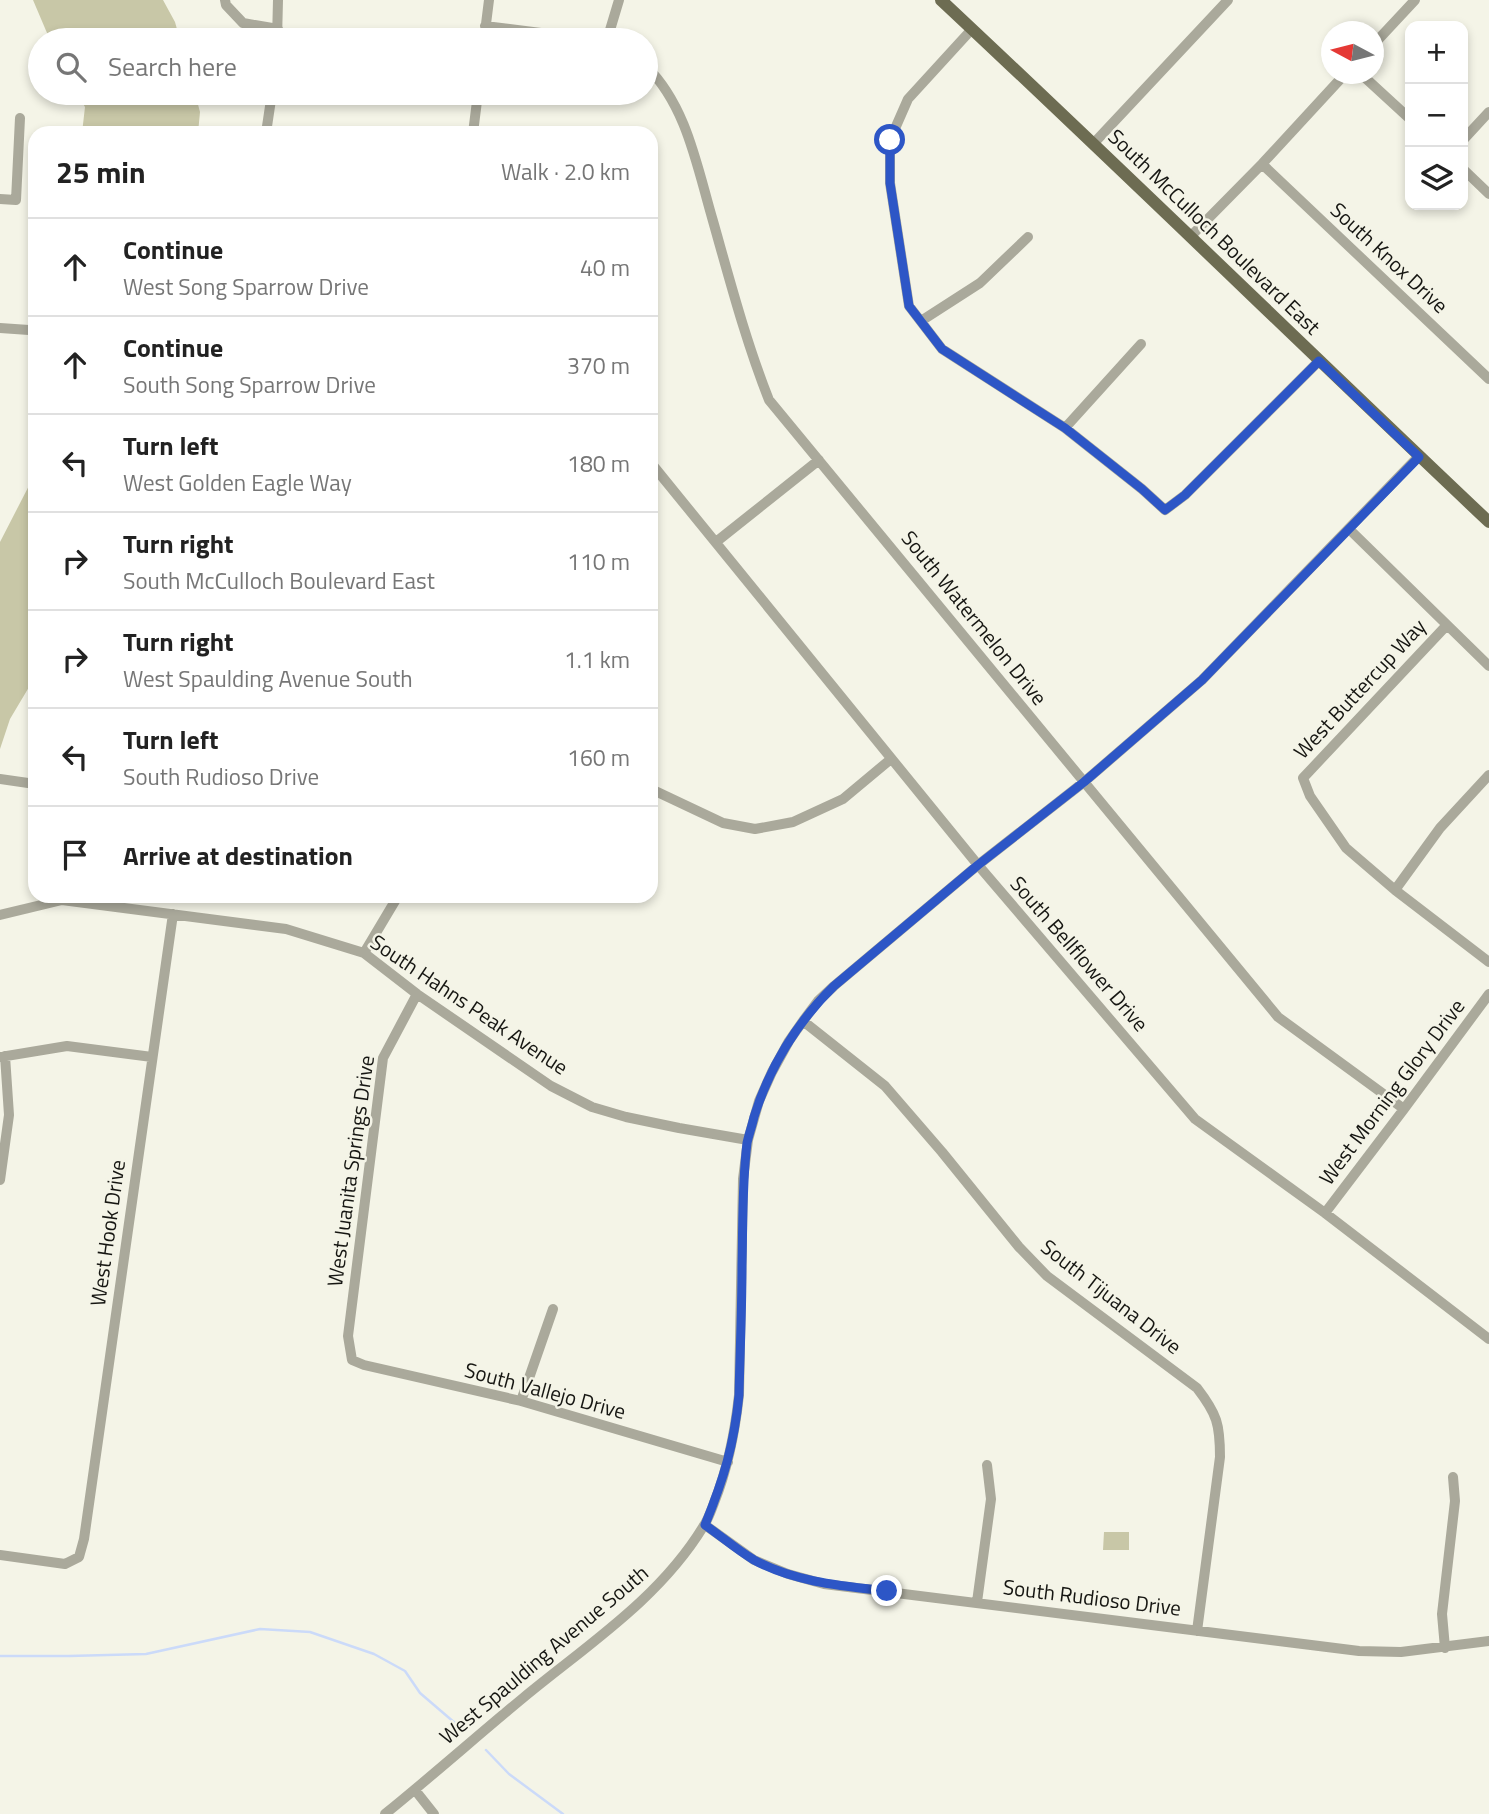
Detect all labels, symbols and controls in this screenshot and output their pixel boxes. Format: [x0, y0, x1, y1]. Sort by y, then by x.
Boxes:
north arrow [1321, 21, 1384, 84]
map controls [1405, 21, 1468, 210]
button: + [1405, 21, 1468, 84]
search box [28, 28, 658, 105]
text: Search here [108, 47, 237, 86]
icon: search [52, 48, 90, 86]
button: − [1405, 84, 1468, 147]
street label: South McCulloch Boulevard East [1101, 121, 1329, 342]
route start [874, 124, 905, 155]
button: layers [1405, 147, 1468, 210]
text: 25 min [56, 149, 146, 195]
text: Walk · 2.0 km [501, 154, 630, 189]
street label: South Knox Drive [1324, 194, 1456, 320]
text: Continue [123, 230, 223, 269]
icon: ahead [56, 248, 94, 286]
text: 40 m [580, 250, 630, 285]
text: West Song Sparrow Drive [123, 269, 369, 304]
text: Continue [123, 328, 223, 367]
icon: ahead [56, 346, 94, 384]
text: 370 m [567, 348, 630, 383]
text: South Song Sparrow Drive [123, 367, 376, 402]
text: Turn left [123, 426, 218, 465]
icon: left [56, 444, 94, 482]
text: 180 m [567, 446, 630, 481]
text: West Golden Eagle Way [123, 465, 352, 500]
street label: South Watermelon Drive [894, 523, 1055, 712]
text: Turn right [123, 524, 234, 563]
icon: right [56, 542, 94, 580]
text: 110 m [567, 544, 630, 579]
text: South McCulloch Boulevard East [123, 563, 435, 598]
street label: West Buttercup Way [1286, 611, 1433, 766]
text: Turn right [123, 622, 234, 661]
icon: right [56, 640, 94, 678]
text: 1.1 km [564, 642, 630, 677]
text: West Spaulding Avenue South [123, 661, 413, 696]
text: Turn left [123, 720, 218, 759]
icon: left [56, 738, 94, 776]
text: 160 m [567, 740, 630, 775]
text: South Rudioso Drive [123, 759, 319, 794]
icon: arrive [56, 836, 94, 874]
text: Arrive at destination [123, 836, 353, 875]
street label: South Bellflower Drive [1003, 868, 1157, 1038]
street label: South Hahns Peak Avenue [364, 926, 575, 1082]
street label: West Morning Glory Drive [1310, 992, 1472, 1191]
street label: West Juanita Springs Drive [318, 1053, 382, 1289]
street label: West Hook Drive [81, 1158, 133, 1308]
street label: South Tijuana Drive [1034, 1231, 1189, 1362]
street label: South Vallejo Drive [461, 1353, 629, 1427]
street label: West Spaulding Avenue South [432, 1557, 655, 1751]
street label: South Rudioso Drive [1001, 1570, 1183, 1624]
route end [871, 1575, 902, 1606]

